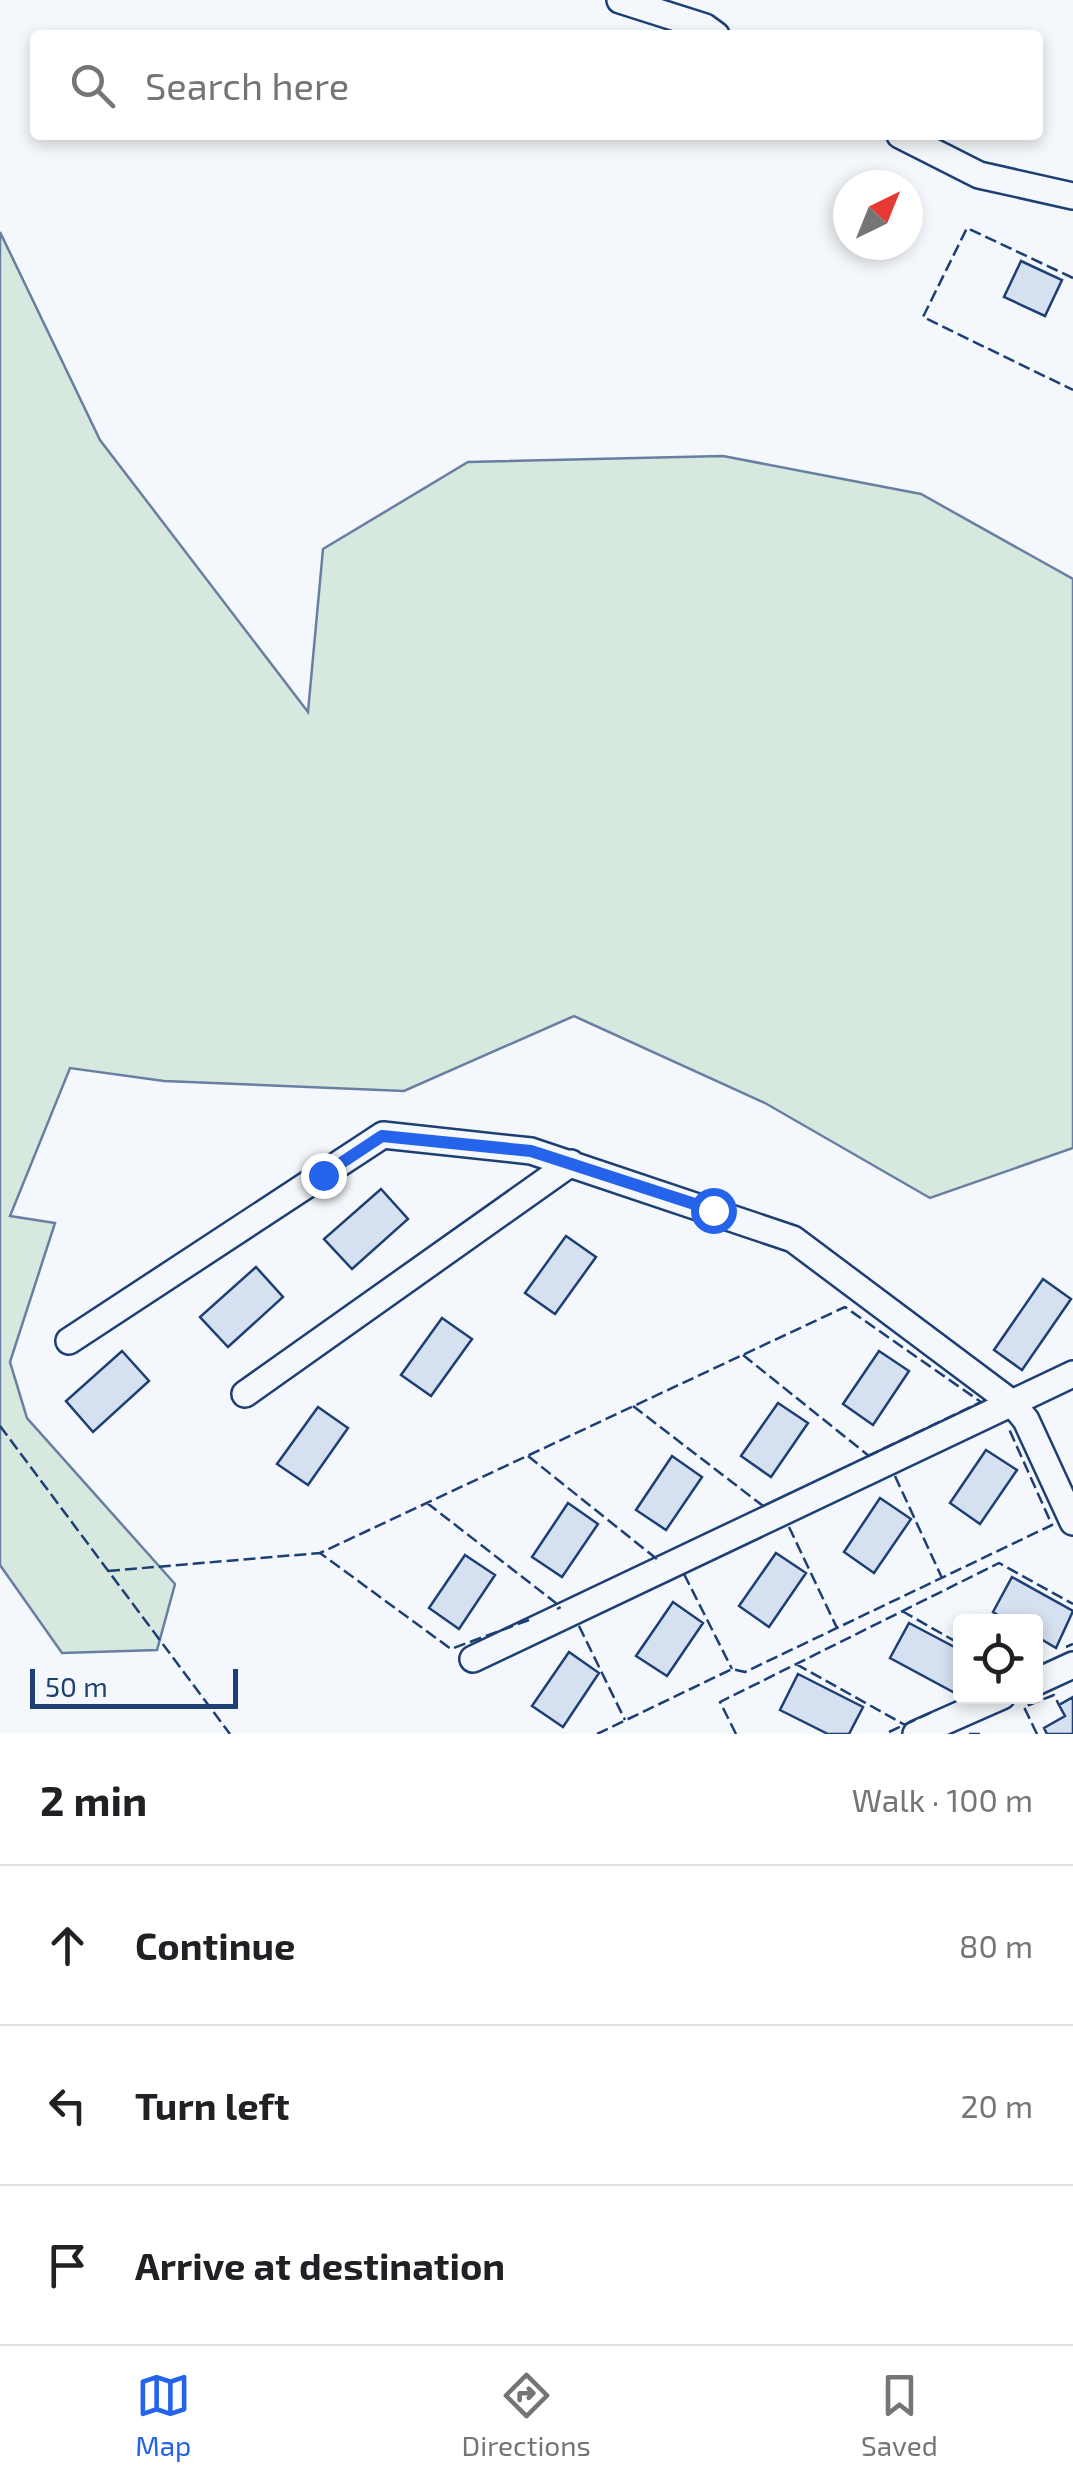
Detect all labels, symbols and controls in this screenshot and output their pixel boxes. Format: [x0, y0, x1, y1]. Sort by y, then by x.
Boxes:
search box [30, 30, 1043, 140]
icon: search [65, 58, 120, 113]
text: Search here [145, 62, 349, 108]
north arrow [833, 170, 923, 260]
route end [301, 1153, 347, 1199]
route start [691, 1188, 737, 1234]
map controls [953, 1614, 1043, 1704]
button: locate [953, 1614, 1043, 1704]
scale bar [30, 1664, 238, 1708]
text: 50 m [45, 1669, 108, 1703]
text: 2 min [40, 1774, 147, 1824]
text: Walk · 100 m [852, 1780, 1033, 1818]
icon: ahead [40, 1918, 95, 1973]
text: Continue [135, 1922, 295, 1968]
text: 80 m [959, 1926, 1033, 1964]
icon: left [40, 2078, 95, 2133]
text: Turn left [135, 2082, 290, 2128]
text: 20 m [961, 2086, 1033, 2124]
icon: arrive [40, 2238, 95, 2293]
text: Arrive at destination [135, 2242, 505, 2288]
tab: Map [135, 2368, 191, 2462]
tab: Directions [462, 2368, 591, 2462]
tab: Saved [861, 2368, 938, 2462]

